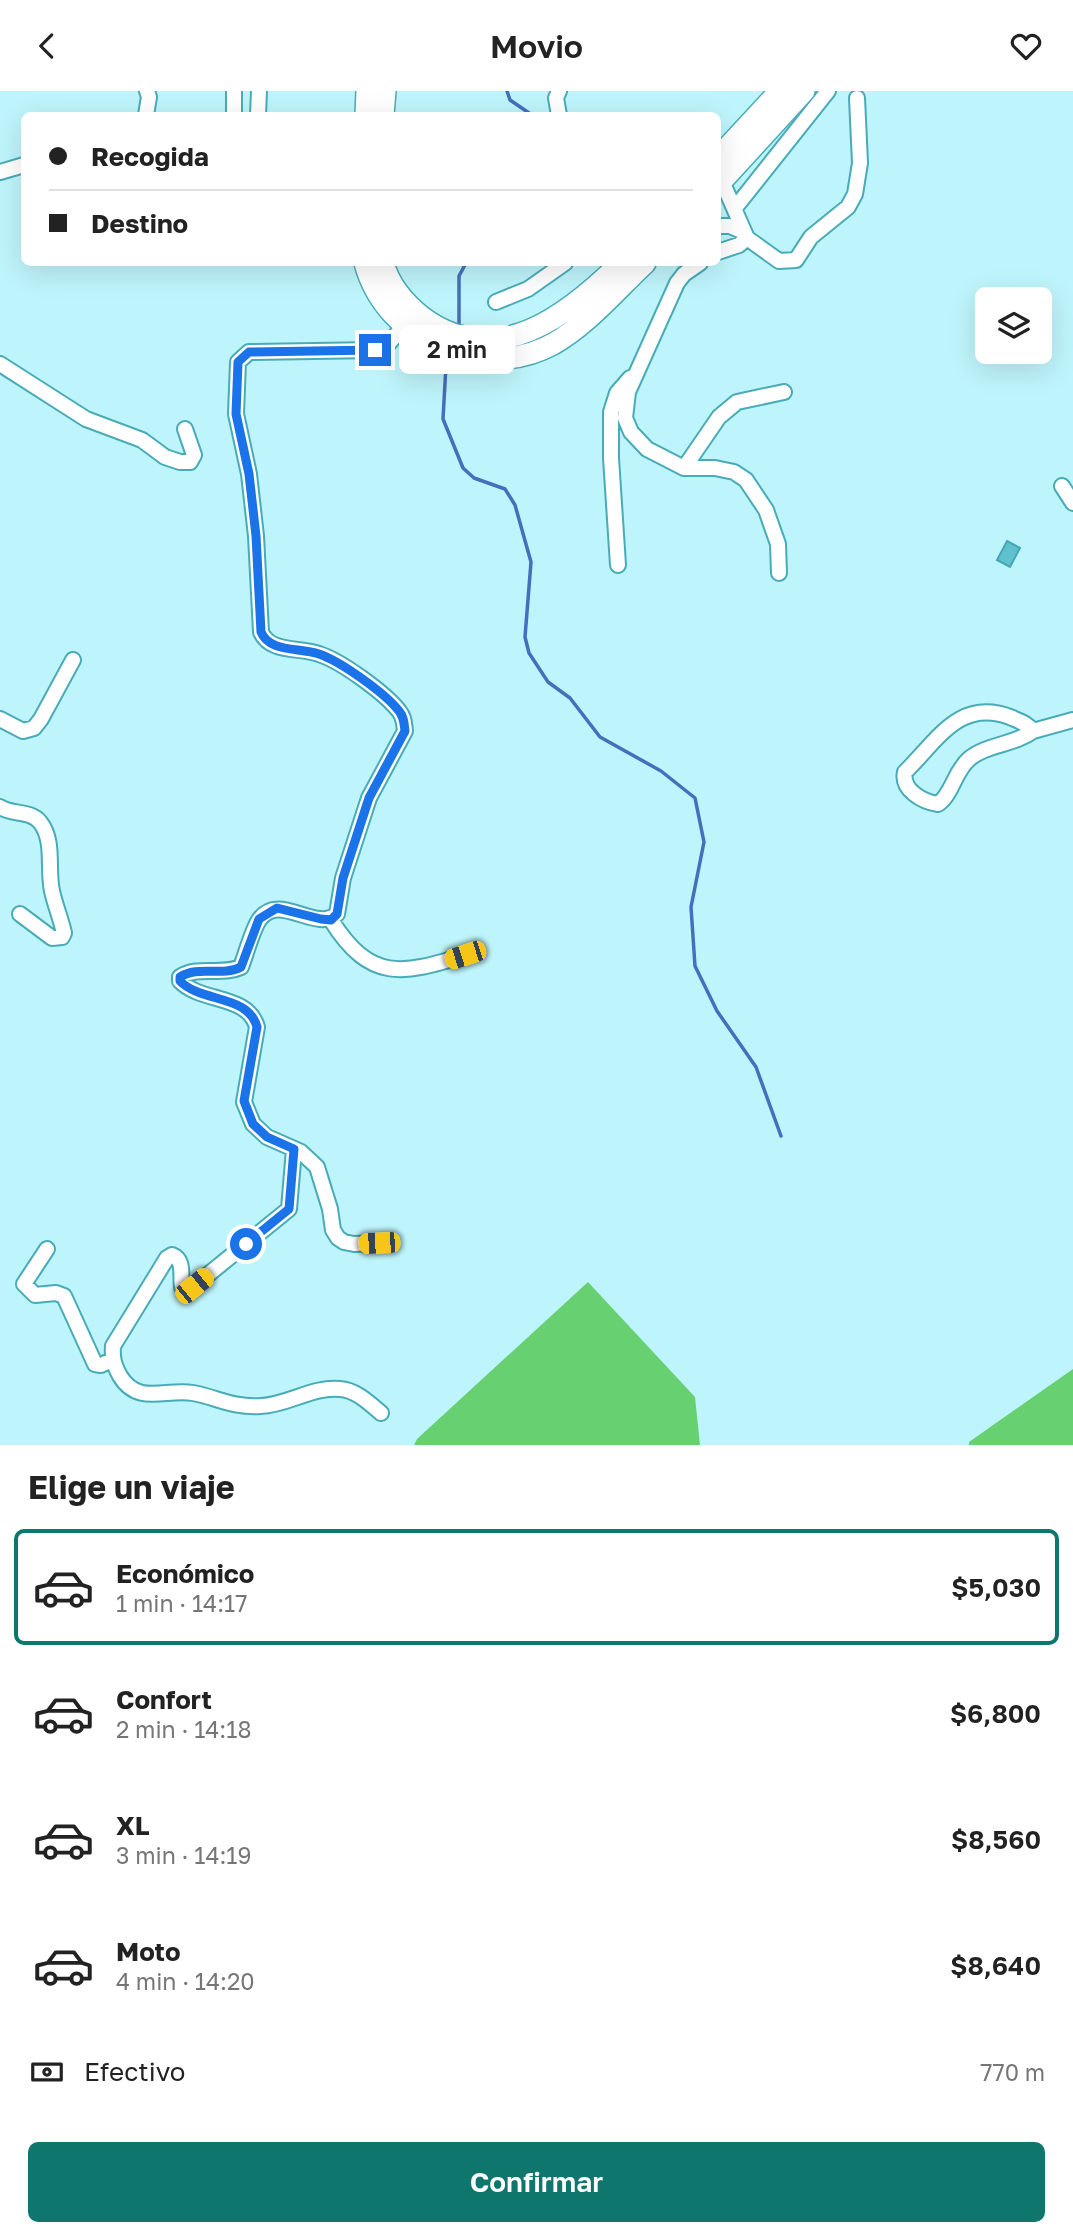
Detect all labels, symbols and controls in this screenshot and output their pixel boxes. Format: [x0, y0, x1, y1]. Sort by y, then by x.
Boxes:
icon: back [28, 27, 66, 65]
text: Movio [490, 27, 583, 65]
icon: heart [1007, 27, 1045, 65]
text: Recogida [91, 141, 209, 172]
text: Destino [91, 208, 188, 239]
map controls [975, 287, 1052, 364]
button: layers [975, 287, 1052, 364]
callout: 2 min [400, 325, 515, 375]
route end [359, 334, 391, 366]
text: 2 min [427, 335, 487, 363]
car [442, 939, 489, 971]
route start [230, 1228, 262, 1260]
car [358, 1232, 401, 1254]
car [172, 1265, 217, 1307]
text: Elige un viaje [28, 1468, 235, 1506]
icon: car [32, 1556, 95, 1619]
text: Económico [116, 1558, 254, 1589]
text: $5,030 [951, 1572, 1041, 1603]
text: 1 min · 14:17 [116, 1589, 247, 1617]
icon: car [32, 1682, 95, 1745]
text: Confort [116, 1684, 212, 1715]
text: $6,800 [950, 1698, 1041, 1729]
text: 2 min · 14:18 [116, 1715, 251, 1743]
icon: car [32, 1808, 95, 1871]
text: XL [116, 1810, 150, 1841]
text: $8,560 [951, 1824, 1041, 1855]
text: 3 min · 14:19 [116, 1841, 251, 1869]
icon: car [32, 1934, 95, 1997]
text: Moto [116, 1936, 181, 1967]
text: $8,640 [950, 1950, 1041, 1981]
text: 4 min · 14:20 [116, 1967, 255, 1995]
icon: cash [28, 2053, 66, 2091]
text: Efectivo [84, 2056, 185, 2087]
text: 770 m [980, 2058, 1045, 2086]
button: Confirmar [28, 2142, 1045, 2222]

